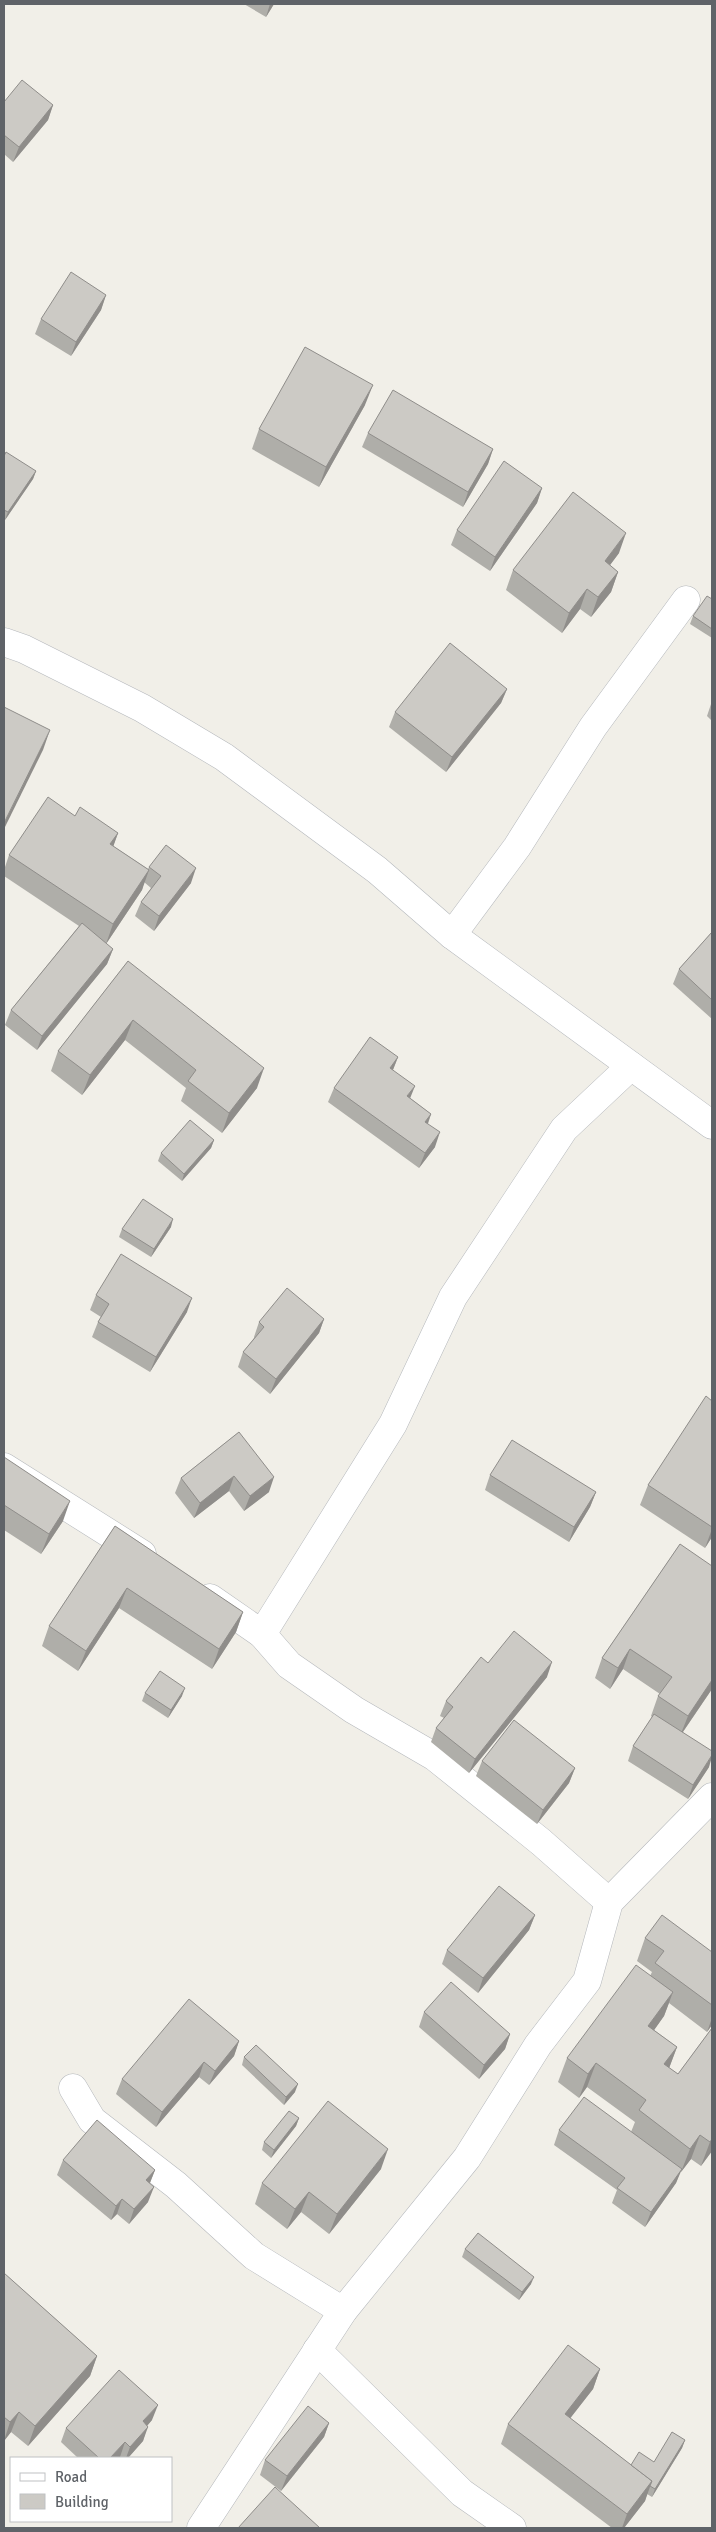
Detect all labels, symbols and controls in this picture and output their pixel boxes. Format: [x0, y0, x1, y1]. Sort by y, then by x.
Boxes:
legend [10, 2457, 172, 2522]
text: Road [55, 2468, 87, 2486]
text: Building [55, 2493, 109, 2511]

